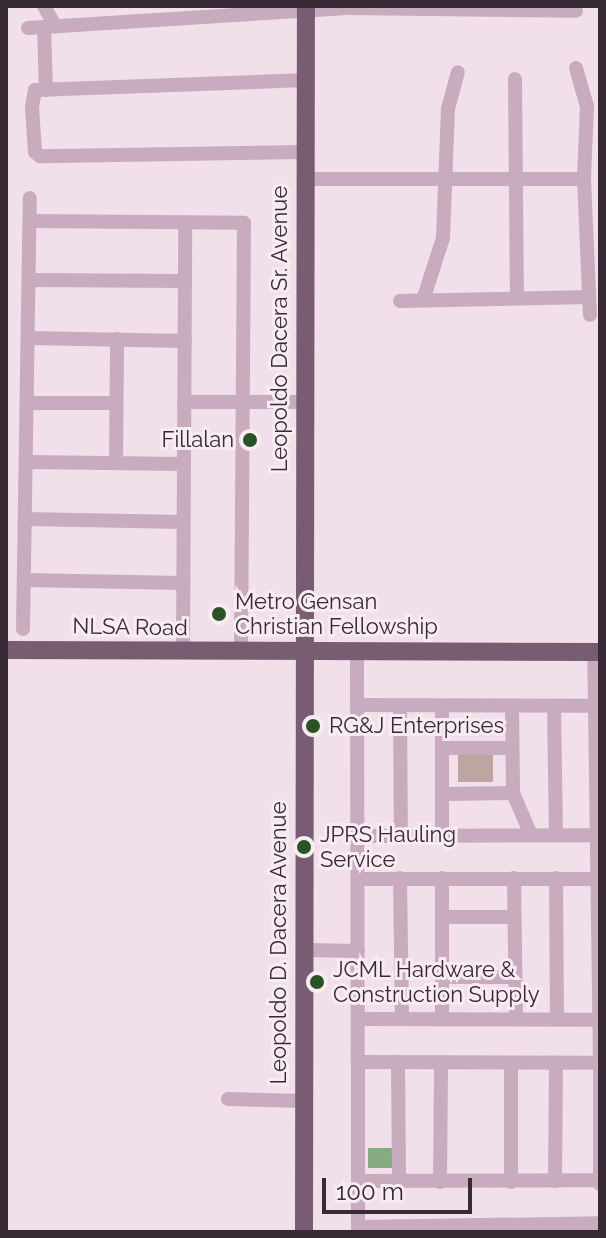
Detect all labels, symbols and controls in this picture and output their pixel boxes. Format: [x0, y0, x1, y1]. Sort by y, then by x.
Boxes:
street label: Leopoldo Dacera Sr. Avenue [267, 185, 293, 473]
place label: Fillalan [161, 427, 234, 453]
marker: Fillalan [241, 431, 259, 449]
place label: Metro Gensan Christian Fellowship [235, 588, 438, 640]
marker: Metro Gensan Christian Fellowship [210, 605, 228, 623]
street label: NLSA Road [72, 613, 188, 641]
place label: RG&J Enterprises [329, 713, 504, 739]
marker: RG&J Enterprises [304, 717, 322, 735]
street label: Leopoldo D. Dacera Avenue [266, 801, 292, 1085]
place label: JPRS Hauling Service [320, 821, 456, 872]
marker: JPRS Hauling Service [295, 838, 313, 856]
place label: JCML Hardware & Construction Supply [333, 956, 540, 1008]
marker: JCML Hardware & Construction Supply [308, 973, 326, 991]
scale bar [326, 1162, 476, 1212]
text: 100 m [336, 1177, 404, 1206]

